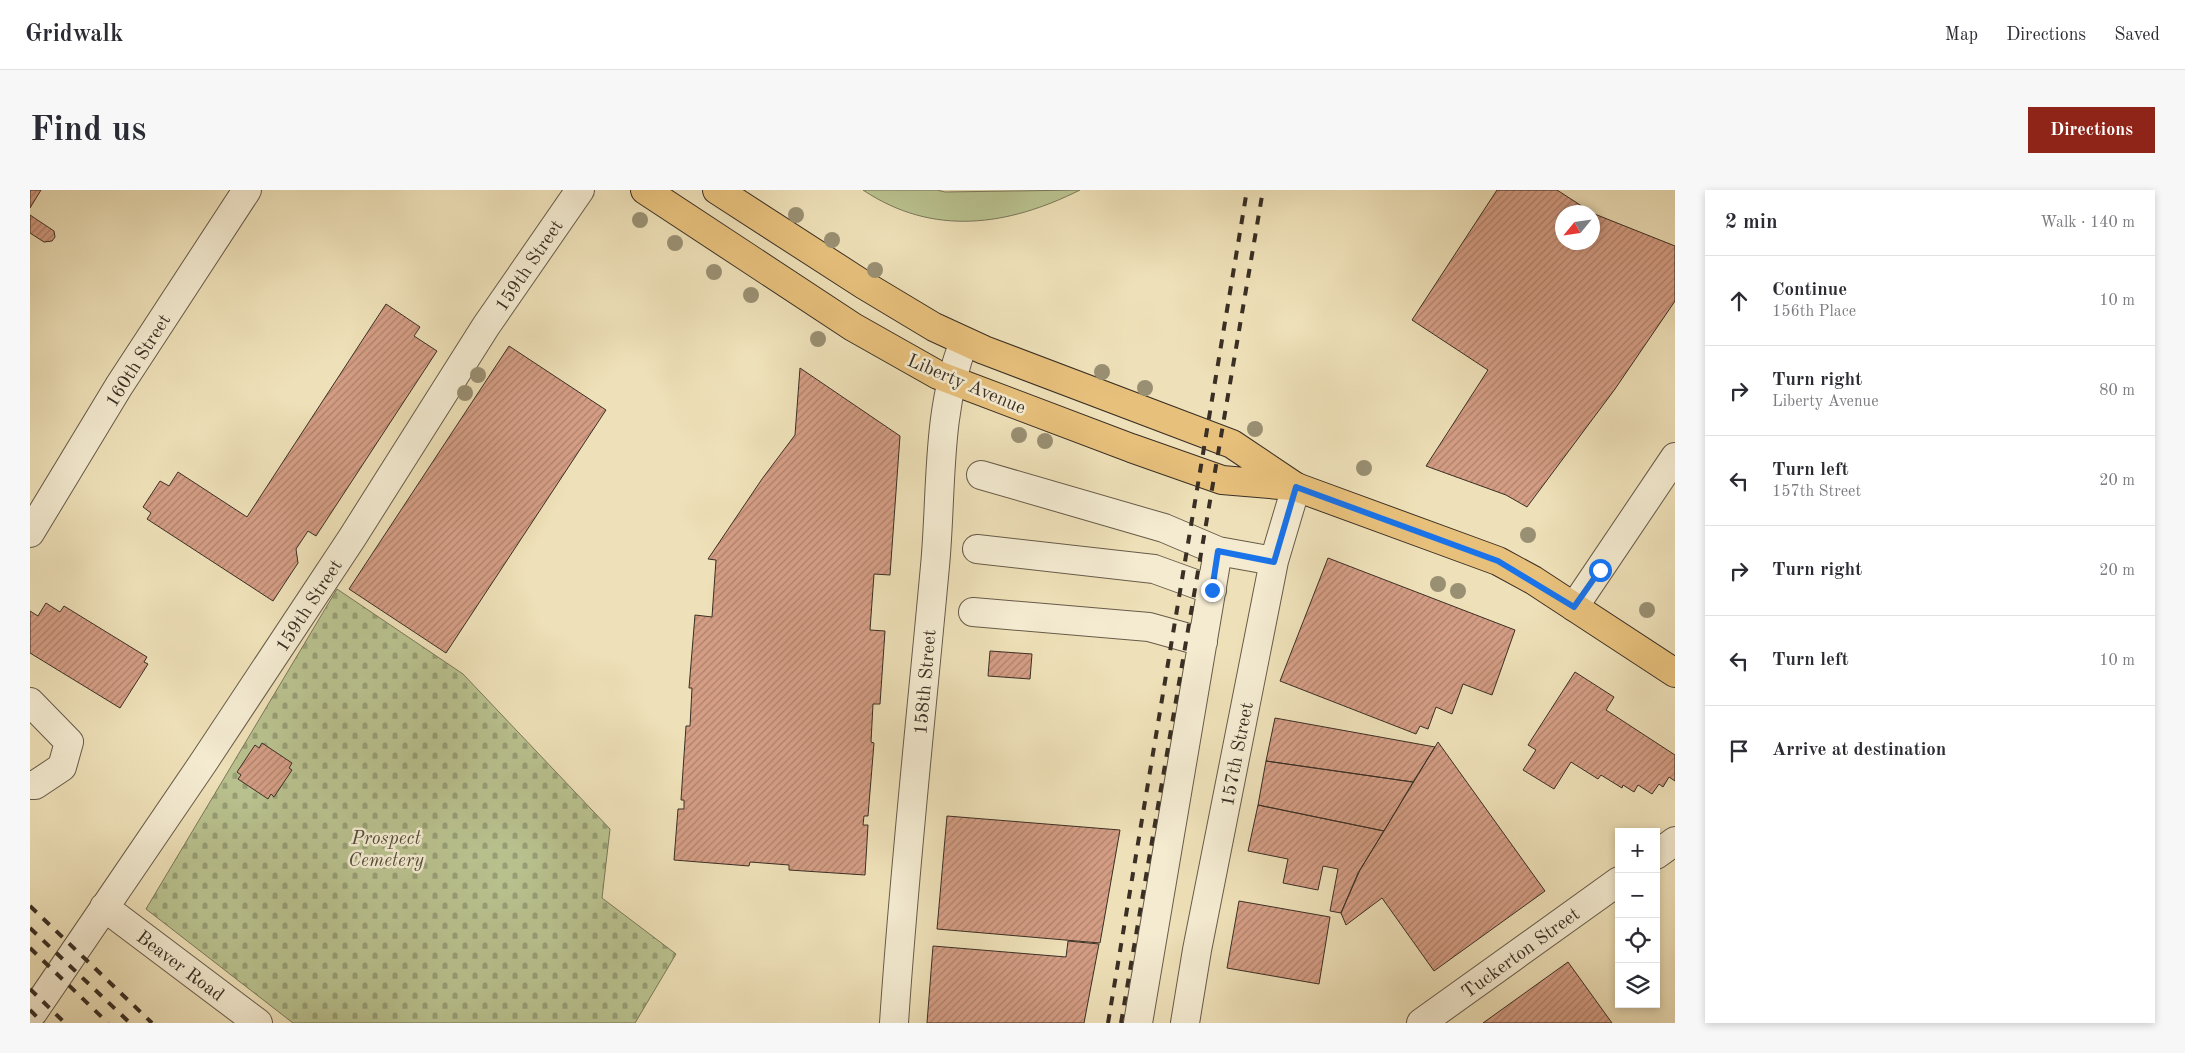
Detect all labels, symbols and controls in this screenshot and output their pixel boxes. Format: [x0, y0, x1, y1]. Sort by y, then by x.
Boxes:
text: Gridwalk [25, 23, 123, 47]
text: Map [1945, 26, 1978, 44]
text: Directions [2006, 26, 2086, 44]
text: Saved [2114, 26, 2160, 44]
button: Directions [2028, 107, 2155, 153]
text: Find us [30, 113, 146, 148]
north arrow [1555, 205, 1600, 250]
text: 2 min [1725, 212, 1778, 233]
text: Walk · 140 m [2040, 215, 2135, 231]
street label: 159th Street [493, 217, 568, 316]
text: Continue [1772, 281, 1847, 300]
icon: ahead [1725, 287, 1753, 315]
text: 10 m [2099, 293, 2135, 309]
text: 156th Place [1772, 304, 1856, 320]
street label: 160th Street [103, 311, 175, 411]
street label: Liberty Avenue [904, 352, 1028, 419]
text: Turn right [1772, 371, 1862, 390]
icon: right [1725, 377, 1753, 405]
text: 80 m [2099, 383, 2135, 399]
text: Liberty Avenue [1772, 394, 1879, 410]
text: Turn left [1772, 461, 1849, 480]
icon: left [1725, 467, 1753, 495]
text: 20 m [2099, 473, 2135, 489]
text: 157th Street [1772, 484, 1861, 500]
street label: 159th Street [273, 557, 347, 656]
icon: right [1725, 557, 1753, 585]
route start [1589, 559, 1612, 582]
text: Turn right [1772, 561, 1862, 580]
text: 20 m [2099, 563, 2135, 579]
route end [1201, 579, 1224, 602]
street label: 158th Street [912, 629, 941, 736]
icon: left [1725, 647, 1753, 675]
text: Turn left [1772, 651, 1849, 670]
text: 10 m [2099, 653, 2135, 669]
street label: 157th Street [1219, 701, 1258, 808]
icon: arrive [1725, 737, 1753, 765]
text: Arrive at destination [1772, 741, 1946, 760]
map controls [1615, 828, 1660, 1008]
button: + [1615, 828, 1660, 873]
park label: Prospect Cemetery [348, 830, 424, 871]
button: − [1615, 873, 1660, 918]
street label: Tuckerton Street [1459, 905, 1584, 1003]
button: locate [1615, 918, 1660, 963]
street label: Beaver Road [132, 928, 227, 1006]
button: layers [1615, 963, 1660, 1008]

